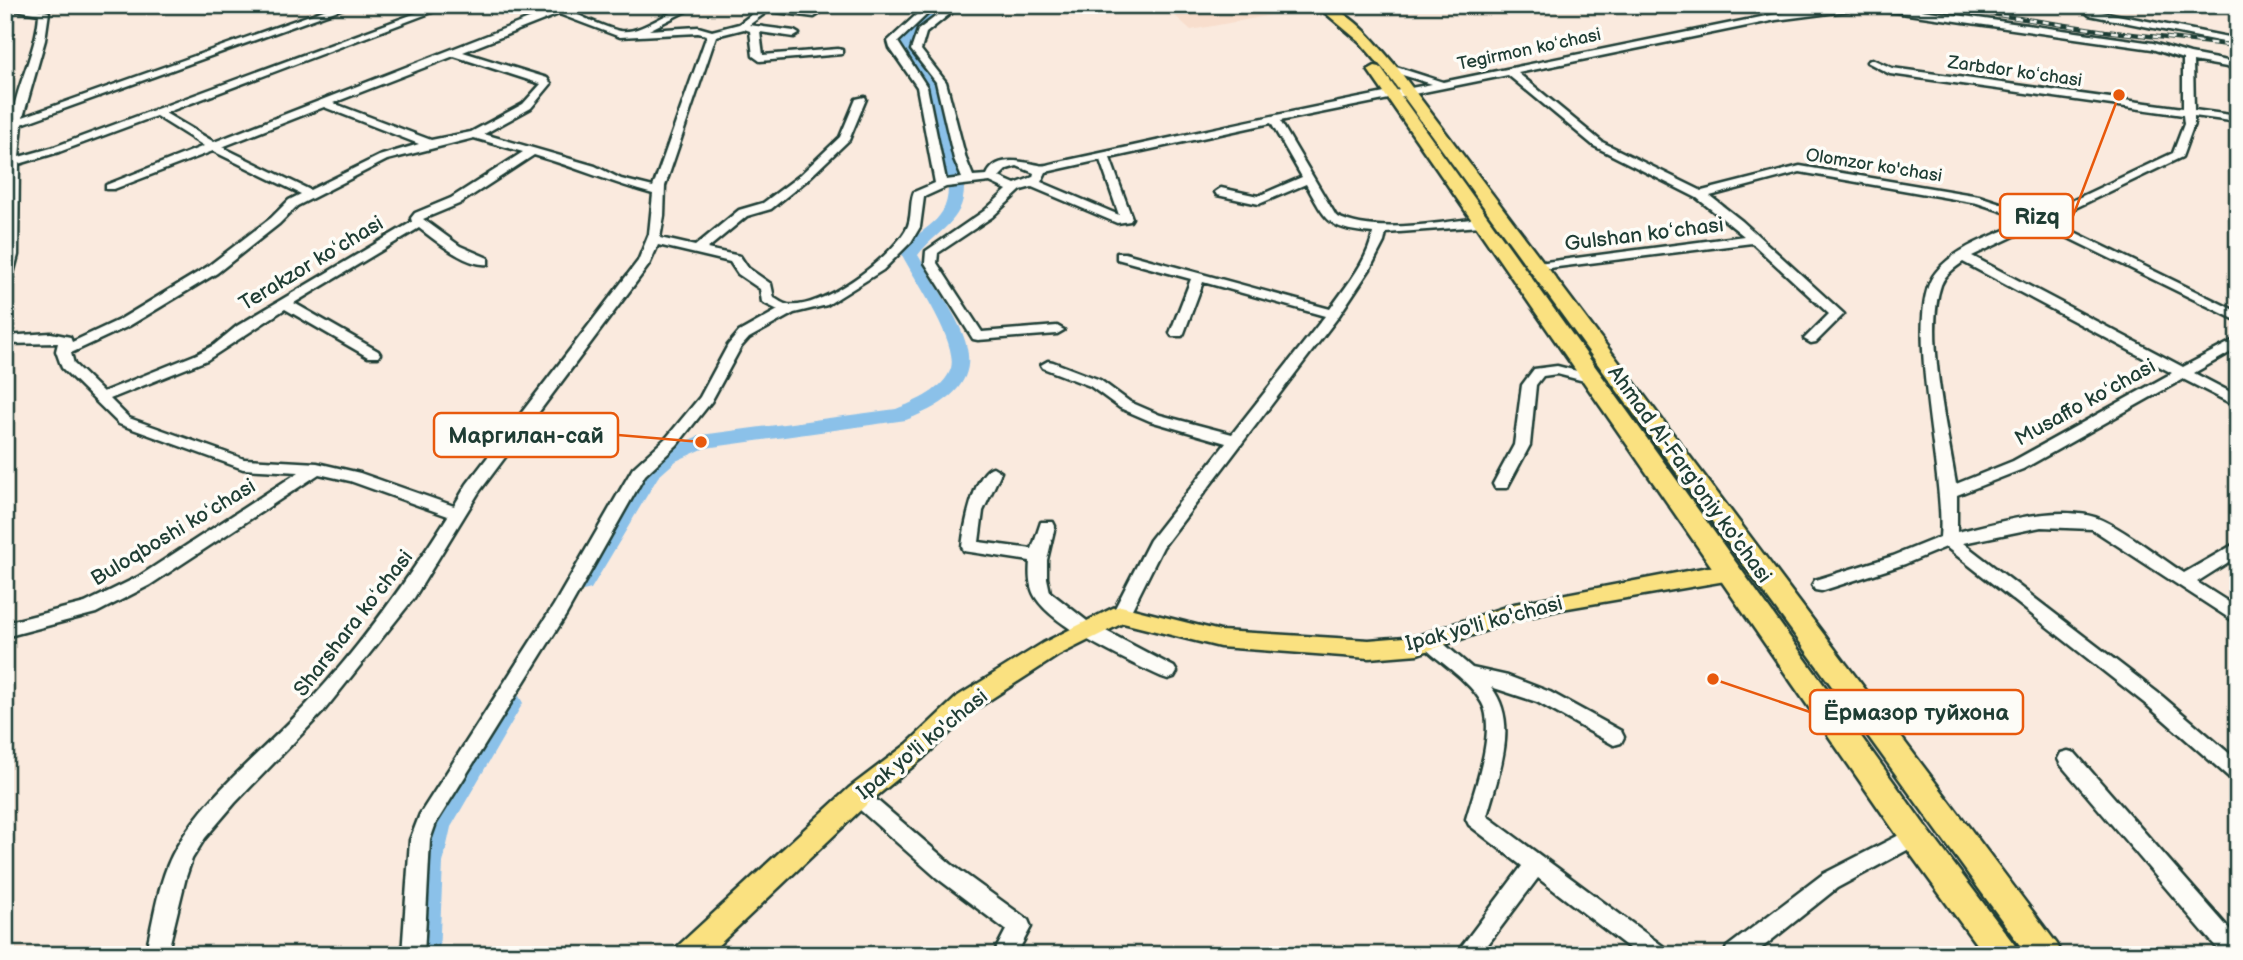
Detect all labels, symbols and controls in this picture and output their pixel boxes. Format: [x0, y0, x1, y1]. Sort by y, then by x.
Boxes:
street label: Tegirmon koʻchasi [1455, 24, 1603, 75]
street label: Zarbdor koʻchasi [1945, 52, 2083, 91]
street label: Olomzor ko'chasi [1804, 144, 1944, 187]
callout: Rizq [2000, 194, 2073, 238]
text: Rizq [2014, 203, 2060, 231]
street label: Terakzor koʻchasi [235, 211, 388, 316]
street label: Gulshan koʻchasi [1563, 212, 1725, 257]
street label: Musaffo koʻchasi [2011, 353, 2160, 451]
street label: Ahmad Al-Farg'oniy ko'chasi [1602, 361, 1777, 588]
callout: Маргилан-сай [434, 413, 618, 457]
text: Маргилан-сай [448, 422, 604, 450]
street label: Buloqboshi koʻchasi [86, 473, 260, 591]
street label: Sharshara koʻchasi [288, 545, 418, 701]
street label: Ipak yo'li ko'chasi [1403, 591, 1565, 656]
street label: Ipak yo'li ko'chasi [852, 684, 993, 805]
callout: Ёрмазор туйхона [1810, 690, 2023, 734]
text: Ёрмазор туйхона [1823, 699, 2009, 727]

